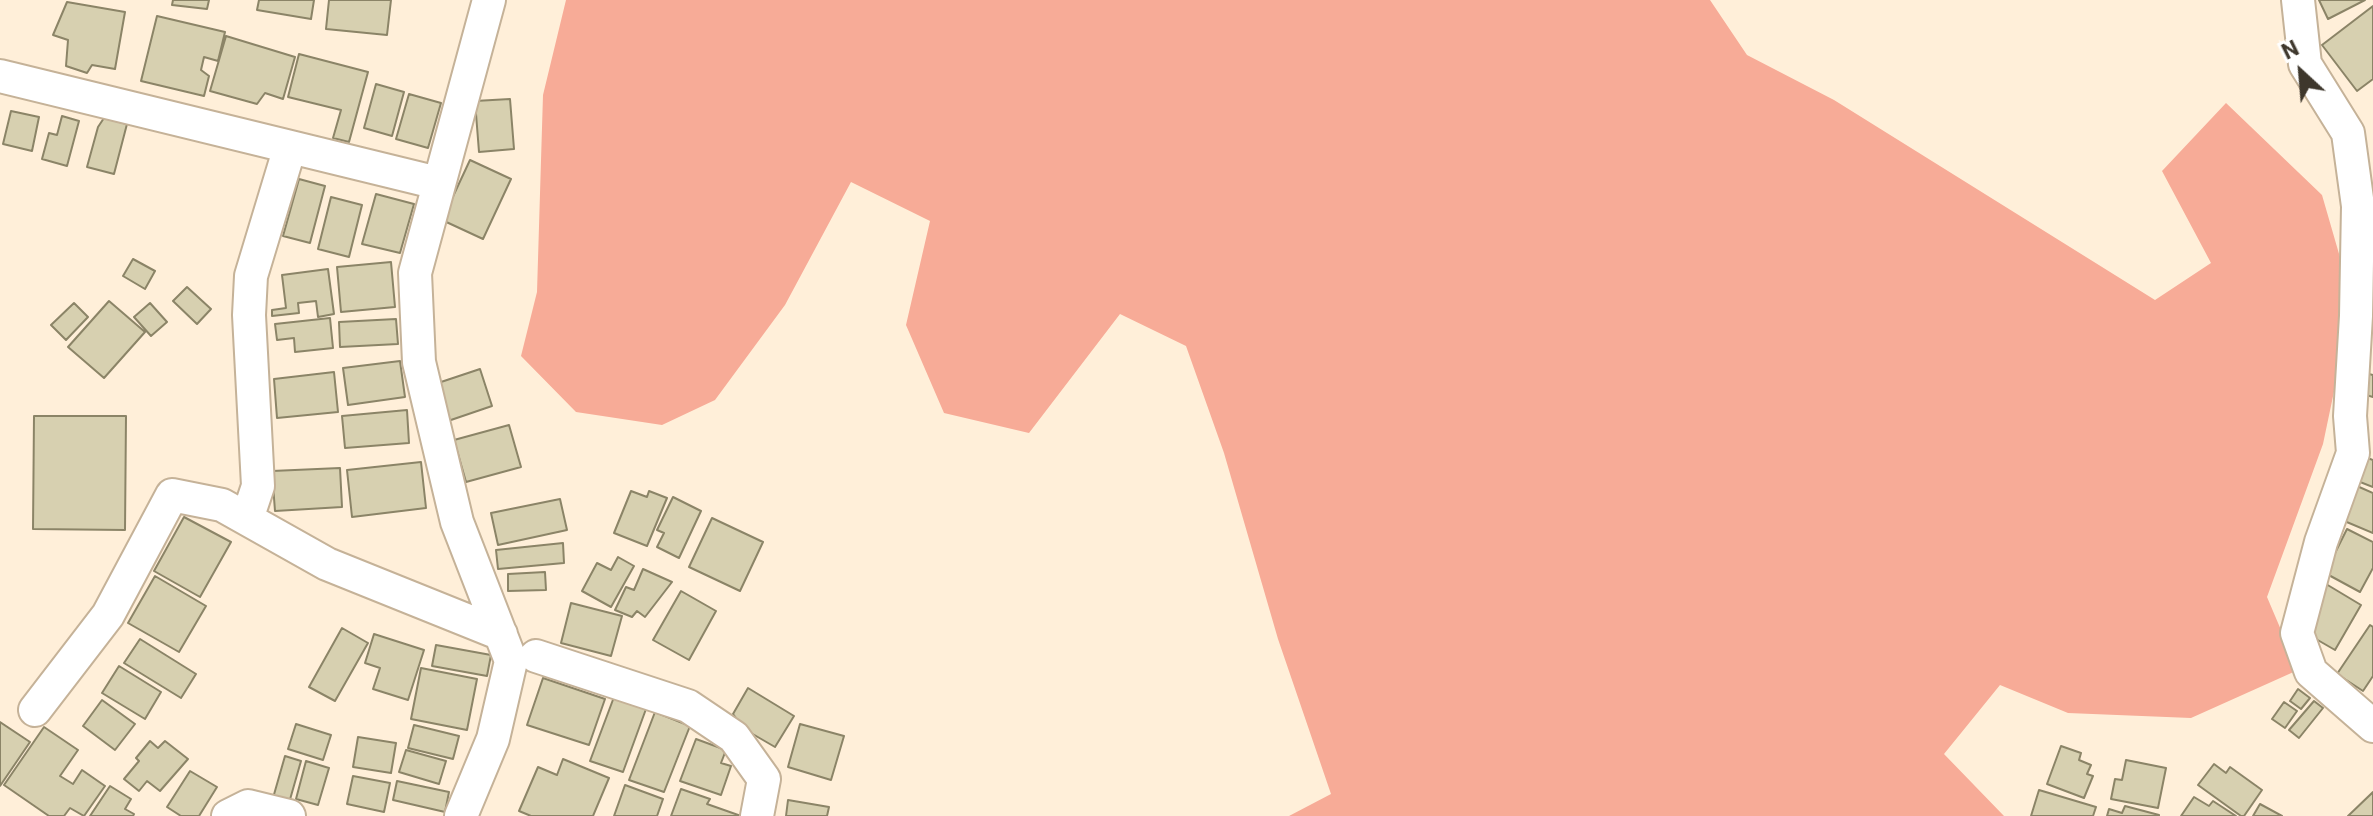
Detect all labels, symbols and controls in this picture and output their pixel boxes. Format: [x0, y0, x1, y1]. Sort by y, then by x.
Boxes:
north arrow [2261, 32, 2341, 112]
text: N [2278, 35, 2303, 65]

